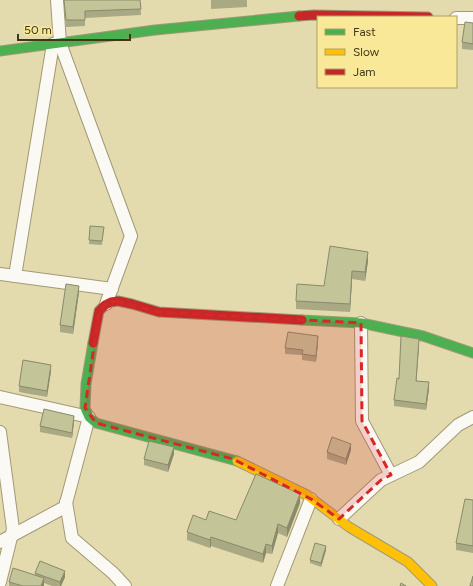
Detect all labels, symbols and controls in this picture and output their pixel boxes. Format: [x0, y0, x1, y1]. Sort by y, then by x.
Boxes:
scale bar [18, 16, 130, 42]
legend [317, 16, 457, 88]
text: 50 m [24, 23, 52, 37]
text: Fast [353, 25, 376, 39]
text: Slow [353, 45, 380, 59]
text: Jam [353, 65, 376, 79]

